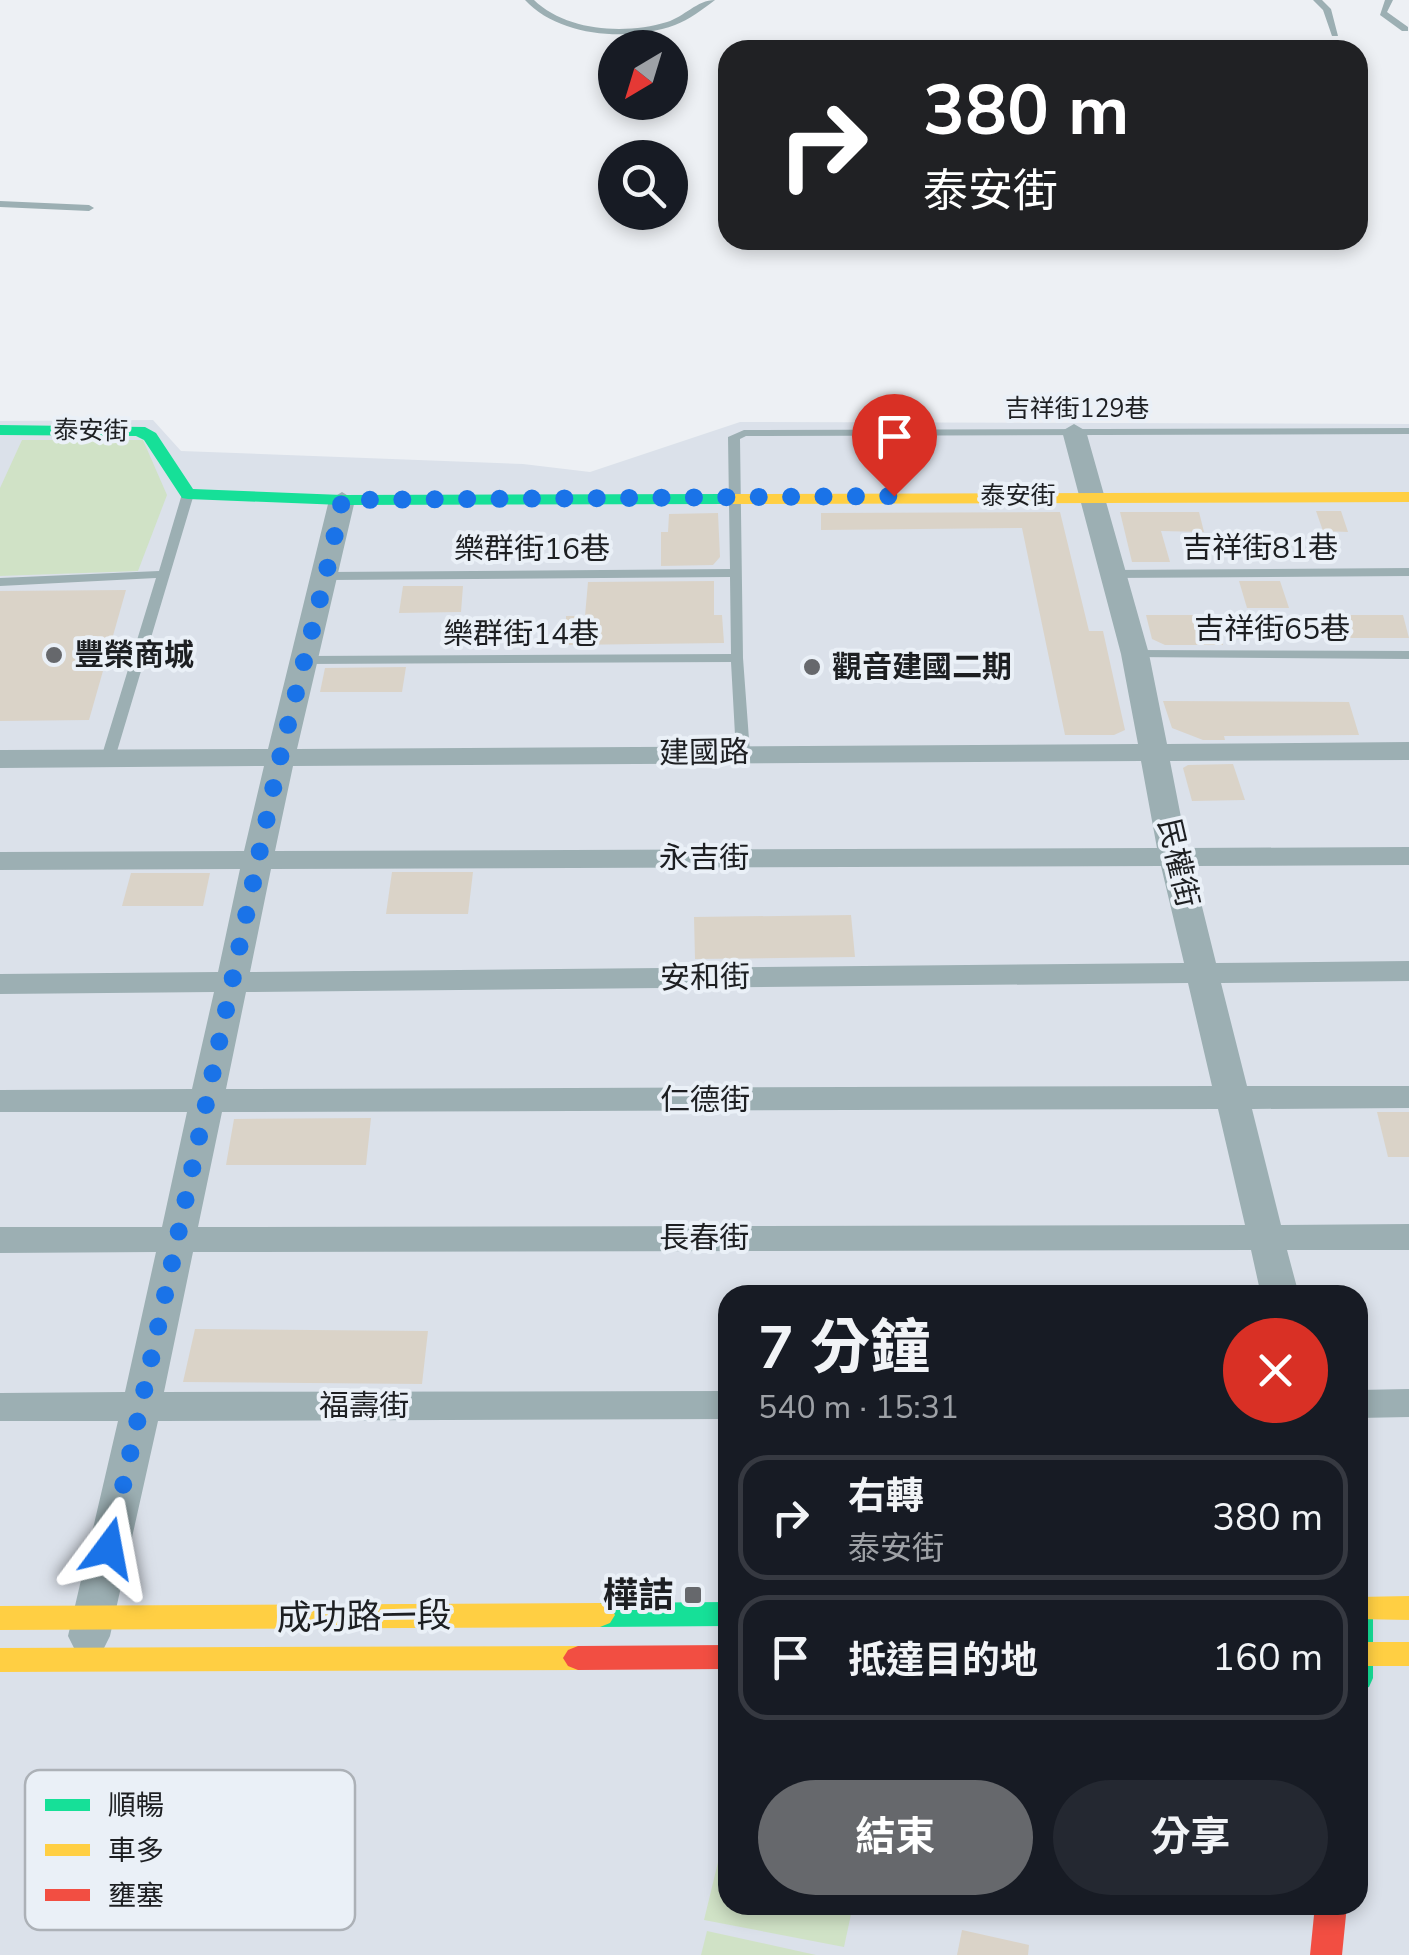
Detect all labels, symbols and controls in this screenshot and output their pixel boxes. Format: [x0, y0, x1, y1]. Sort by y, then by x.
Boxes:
north arrow [598, 30, 688, 120]
map controls [598, 30, 688, 230]
text: 380 m [923, 63, 1129, 159]
icon: right [758, 80, 888, 210]
button: search [598, 140, 688, 230]
text: 泰安街 [923, 161, 1058, 222]
street label: 吉祥街129巷 [1004, 392, 1150, 426]
pin [852, 394, 937, 497]
icon: arrive [867, 409, 922, 464]
street label: 泰安街 [53, 413, 129, 449]
street label: 泰安街 [980, 479, 1056, 513]
street label: 吉祥街81巷 [1182, 528, 1338, 569]
street label: 樂群街16巷 [454, 529, 610, 570]
street label: 吉祥街65巷 [1194, 609, 1350, 650]
street label: 樂群街14巷 [443, 614, 599, 655]
place label: 豐榮商城 [74, 635, 194, 676]
marker: 豐榮商城 [43, 644, 65, 666]
place label: 觀音建國二期 [832, 647, 1012, 688]
marker: 觀音建國二期 [801, 656, 823, 678]
street label: 建國路 [659, 732, 749, 774]
street label: 民權街 [1148, 815, 1208, 911]
street label: 永吉街 [659, 838, 749, 879]
street label: 安和街 [660, 957, 750, 999]
street label: 仁德街 [660, 1080, 750, 1121]
street label: 長春街 [659, 1218, 749, 1259]
text: 7 分鐘 [758, 1307, 930, 1389]
button: close [1223, 1318, 1328, 1423]
street label: 福壽街 [319, 1386, 409, 1427]
text: 540 m · 15:31 [758, 1386, 959, 1429]
text: 右轉 [848, 1471, 924, 1522]
icon: right [763, 1490, 818, 1545]
text: 380 m [1212, 1492, 1323, 1543]
position arrow [57, 1496, 161, 1600]
text: 泰安街 [848, 1527, 944, 1570]
place label: 樺詰 [603, 1572, 673, 1619]
marker: 樺詰 [682, 1584, 704, 1606]
street label: 成功路一段 [276, 1592, 452, 1642]
icon: arrive [763, 1630, 818, 1685]
text: 160 m [1212, 1632, 1323, 1683]
text: 抵達目的地 [848, 1635, 1038, 1686]
legend [25, 1770, 355, 1930]
button: 結束 [758, 1780, 1033, 1895]
button: 分享 [1053, 1780, 1328, 1895]
text: 順暢 [108, 1787, 164, 1825]
text: 車多 [108, 1832, 164, 1870]
text: 壅塞 [108, 1877, 164, 1915]

